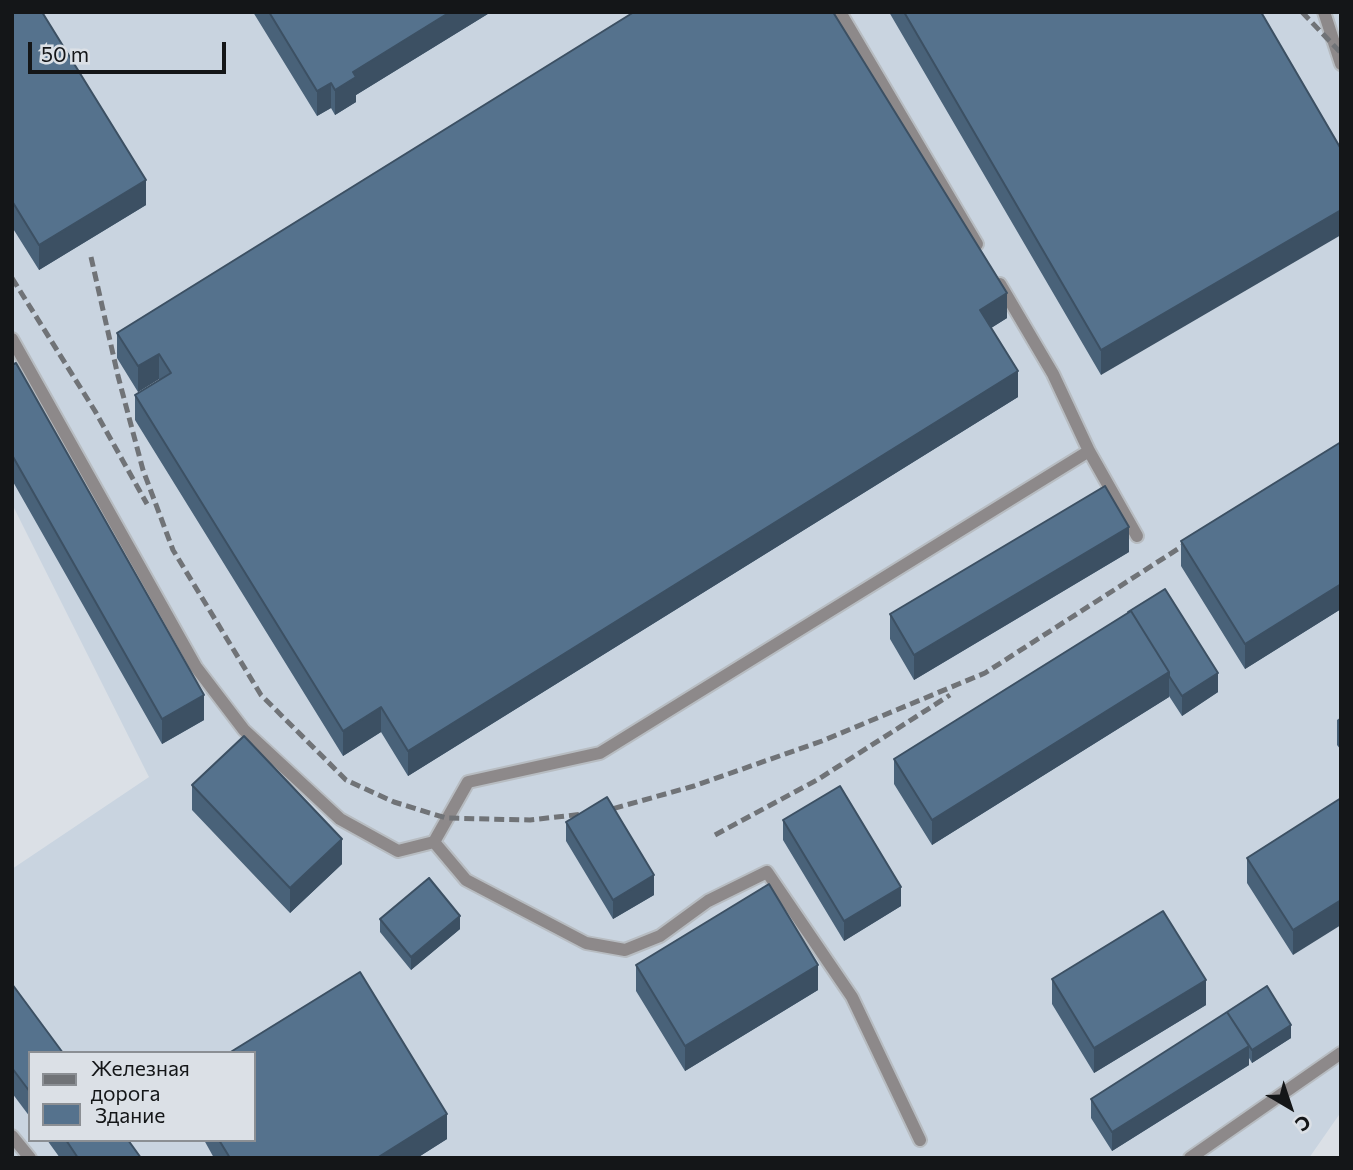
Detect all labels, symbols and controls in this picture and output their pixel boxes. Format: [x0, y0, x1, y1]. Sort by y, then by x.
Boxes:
scale bar [32, 28, 229, 72]
text: 50 m [41, 41, 89, 66]
legend [28, 1051, 256, 1142]
text: Железная дорога [91, 1055, 190, 1105]
north arrow [1255, 1072, 1325, 1142]
text: Здание [95, 1102, 165, 1127]
text: С [1291, 1111, 1316, 1137]

